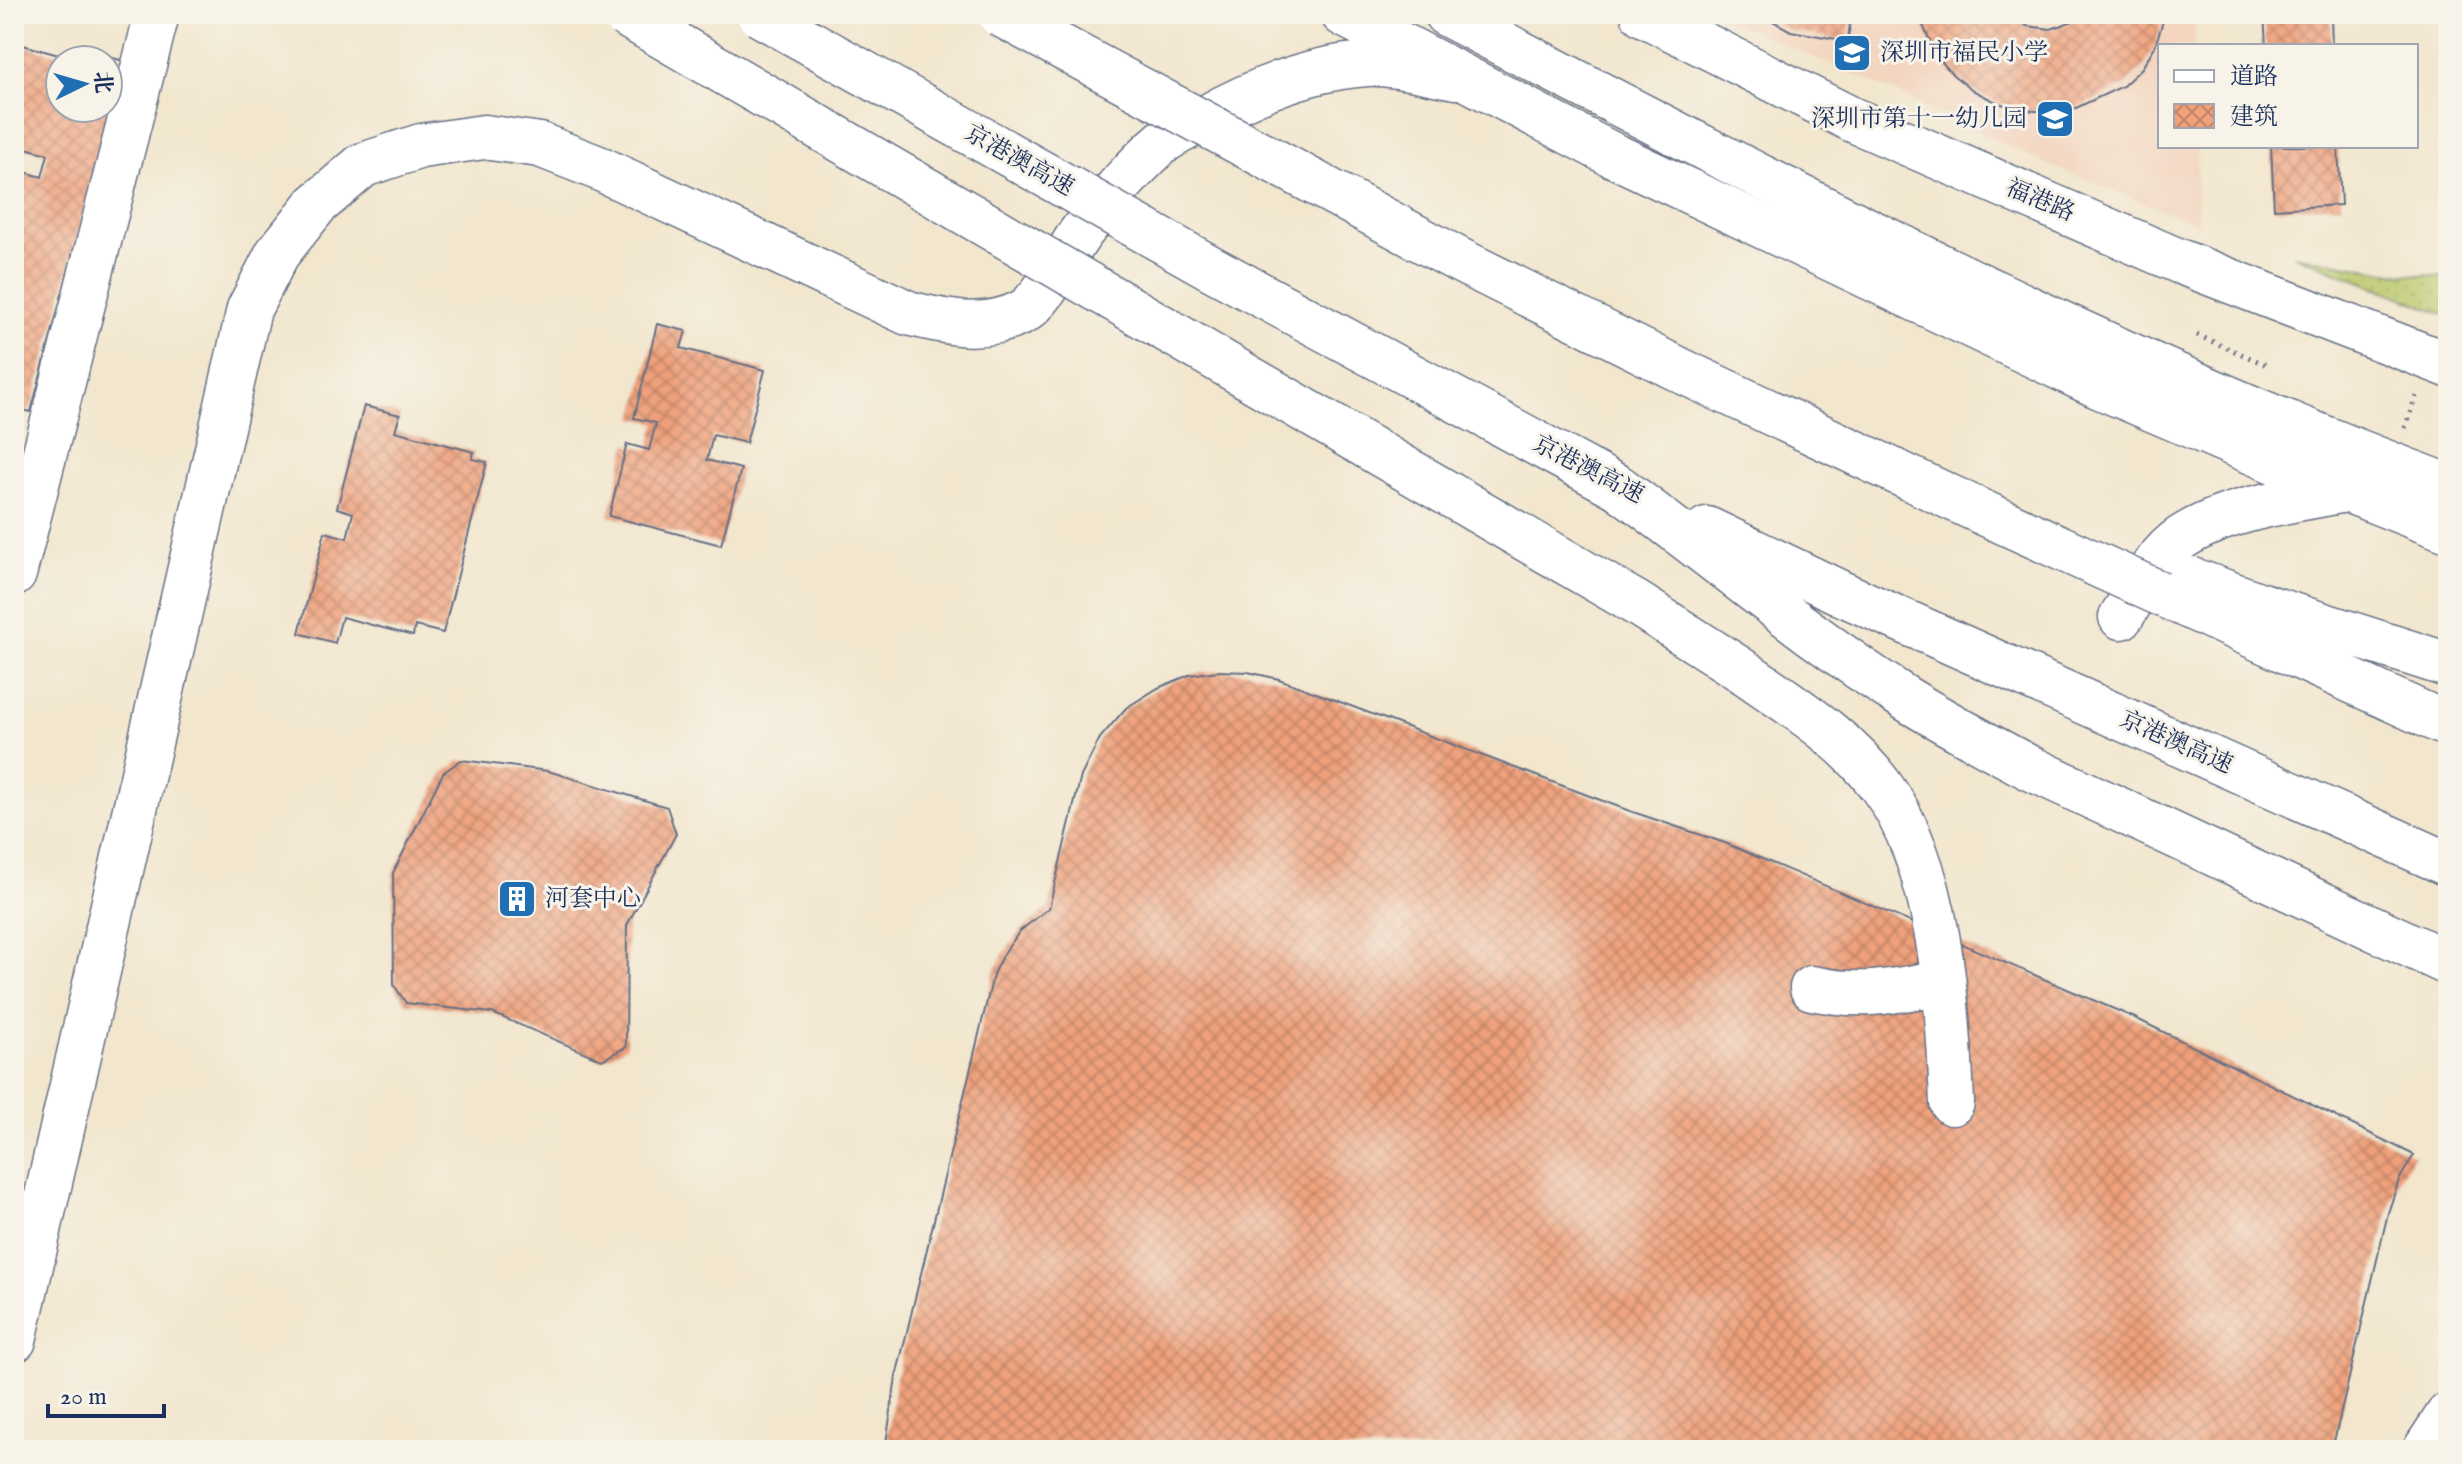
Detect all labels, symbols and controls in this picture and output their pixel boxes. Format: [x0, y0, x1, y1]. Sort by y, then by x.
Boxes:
school or university icon: 深圳市福民小学 [1831, 32, 1873, 74]
place label: 深圳市福民小学 [1880, 38, 2048, 69]
north arrow [44, 44, 124, 124]
legend [2158, 44, 2418, 148]
text: 道路 [2230, 62, 2278, 93]
text: 北 [87, 70, 117, 95]
school or university icon: 深圳市第十一幼儿园 [2034, 98, 2076, 140]
text: 建筑 [2230, 102, 2278, 133]
place label: 深圳市第十一幼儿园 [1811, 104, 2027, 135]
street label: 京港澳高速 [959, 118, 1079, 204]
street label: 福港路 [2001, 173, 2079, 229]
street label: 京港澳高速 [1528, 429, 1648, 511]
street label: 京港澳高速 [2115, 704, 2237, 782]
building icon: 河套中心 [496, 878, 538, 920]
place label: 河套中心 [545, 884, 641, 915]
scale bar [48, 1368, 164, 1418]
text: 20 m [60, 1382, 107, 1413]

